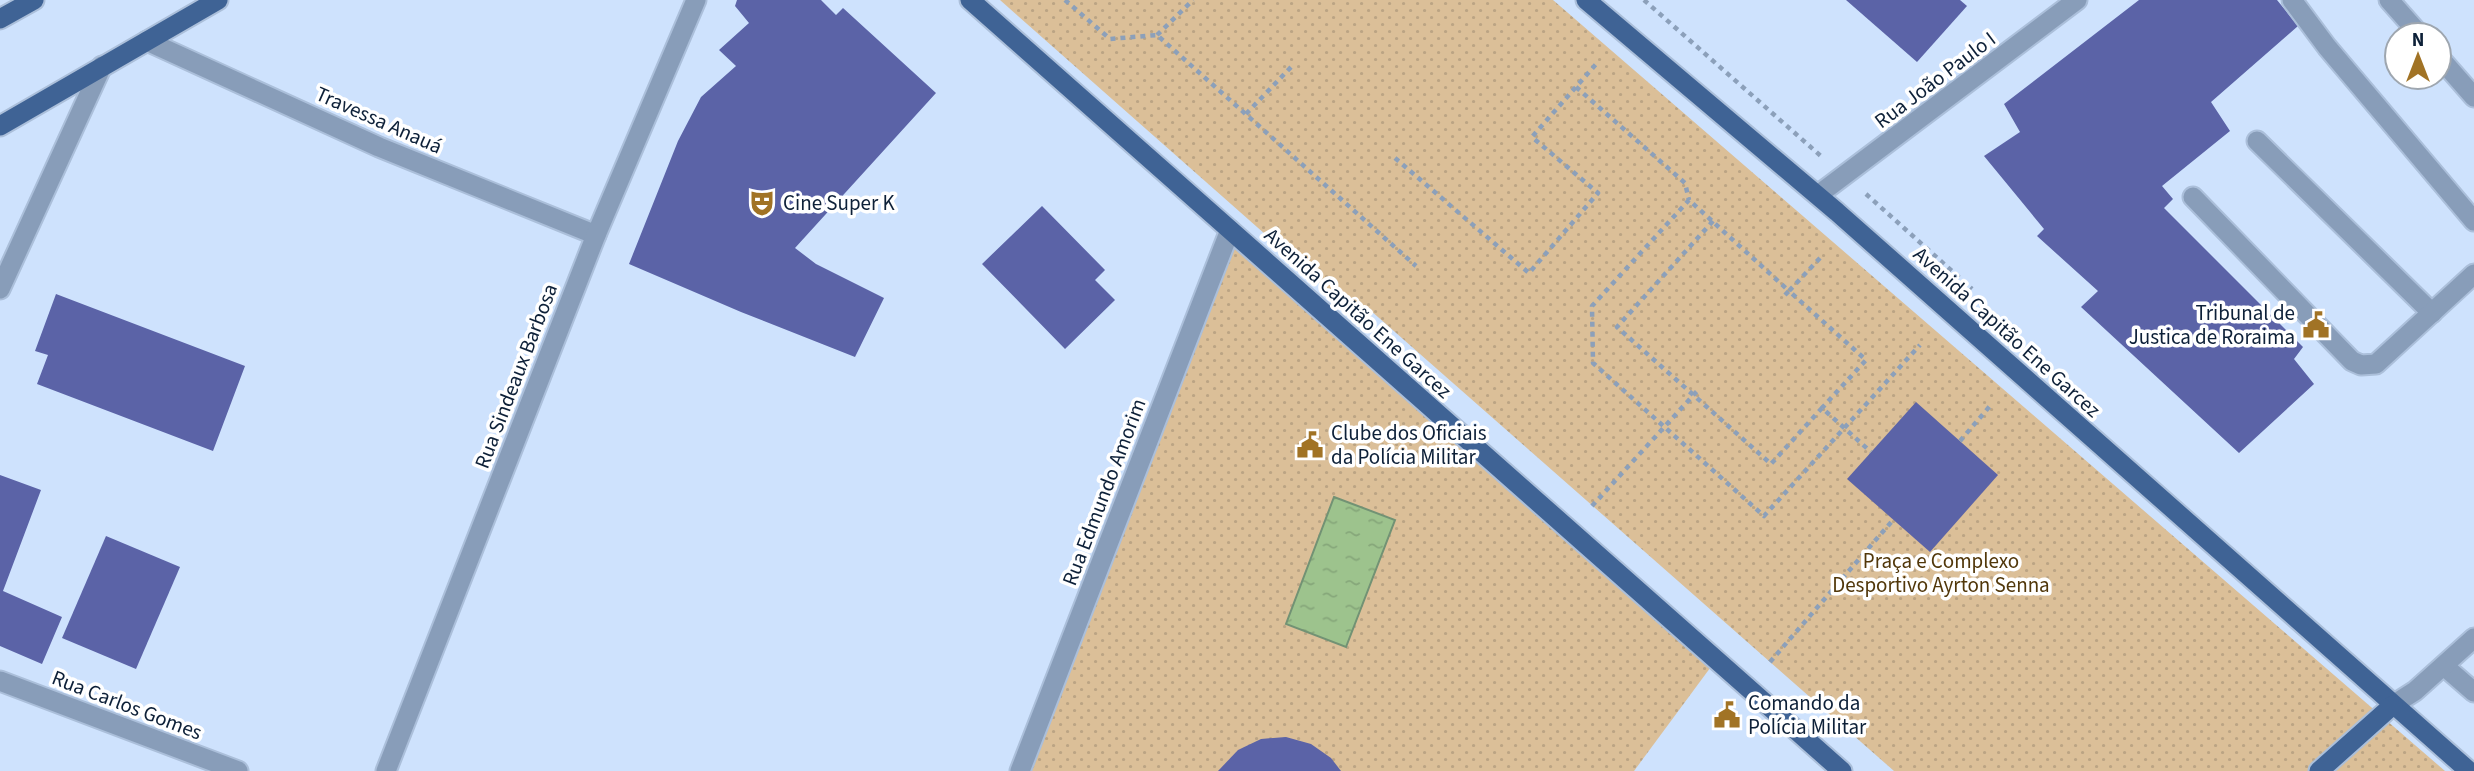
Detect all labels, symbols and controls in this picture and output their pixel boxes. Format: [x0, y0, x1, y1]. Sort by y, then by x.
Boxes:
north arrow [2383, 21, 2453, 91]
street label: Rua João Paulo I [1868, 24, 2002, 136]
text: N [2412, 27, 2424, 54]
street label: Travessa Anauá [311, 79, 447, 161]
theatre icon: Cine Super K [747, 188, 777, 218]
place label: Cine Super K [783, 188, 895, 218]
street label: Avenida Capitão Ene Garcez [1258, 221, 1458, 405]
street label: Avenida Capitão Ene Garcez [1907, 240, 2107, 424]
street label: Rua Sindeaux Barbosa [467, 279, 565, 473]
place label: Tribunal de Justica de Roraima [2129, 298, 2295, 352]
public building icon: Tribunal de Justica de Roraima [2301, 310, 2331, 340]
street label: Rua Edmundo Amorim [1054, 394, 1154, 590]
place label: Clube dos Oficiais da Polícia Militar [1331, 418, 1487, 472]
public building icon: Clube dos Oficiais da Polícia Militar [1295, 430, 1325, 460]
park label: Praça e Complexo Desportivo Ayrton Senna [1832, 546, 2050, 600]
street label: Rua Carlos Gomes [48, 663, 207, 748]
place label: Comando da Polícia Militar [1748, 688, 1867, 742]
public building icon: Comando da Polícia Militar [1712, 700, 1742, 730]

